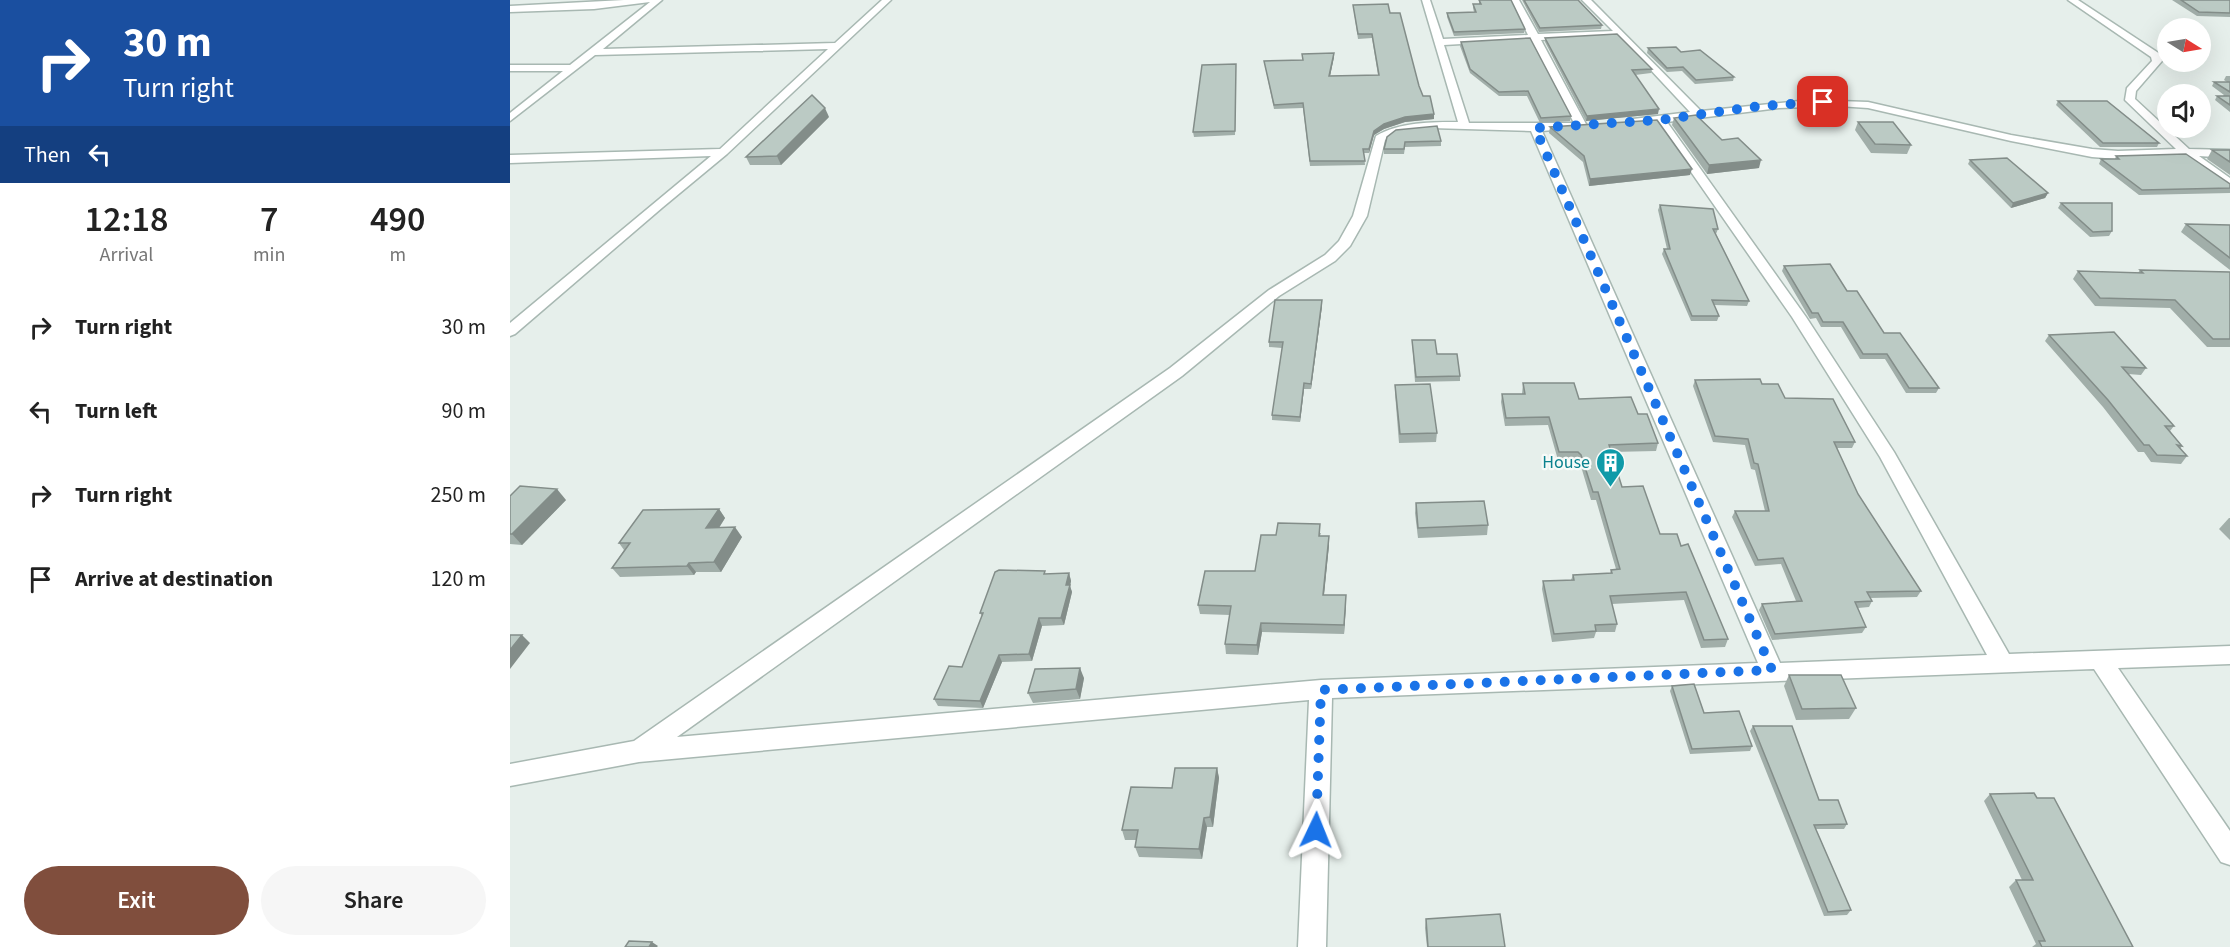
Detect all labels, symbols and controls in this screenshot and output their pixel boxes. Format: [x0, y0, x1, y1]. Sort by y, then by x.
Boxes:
text: 30 m [123, 13, 212, 73]
north arrow [2157, 18, 2211, 72]
map controls [2157, 18, 2211, 138]
icon: right [24, 24, 102, 102]
text: Turn right [123, 69, 234, 108]
pin [1797, 76, 1848, 127]
button: sound [2157, 84, 2211, 138]
icon: arrive [1806, 85, 1839, 118]
icon: left [83, 138, 116, 171]
text: Then [24, 139, 71, 171]
text: 12:18 [85, 194, 168, 245]
text: 7 [260, 194, 278, 245]
text: 490 [370, 194, 425, 245]
text: Arrival [100, 241, 153, 269]
text: min [253, 241, 285, 269]
text: m [389, 241, 406, 269]
icon: right [24, 311, 57, 344]
text: Turn right [75, 311, 172, 343]
text: 30 m [441, 311, 486, 343]
icon: left [24, 395, 57, 428]
text: Turn left [75, 395, 157, 427]
text: 90 m [441, 395, 486, 427]
building icon: House [1595, 446, 1627, 488]
place label: House [1542, 450, 1590, 475]
icon: right [24, 479, 57, 512]
text: Turn right [75, 479, 172, 511]
text: 250 m [431, 479, 486, 511]
icon: arrive [24, 563, 57, 596]
text: Arrive at destination [75, 563, 273, 595]
text: 120 m [431, 563, 486, 595]
position arrow [1284, 798, 1348, 862]
button: Exit [24, 866, 249, 935]
button: Share [261, 866, 486, 935]

